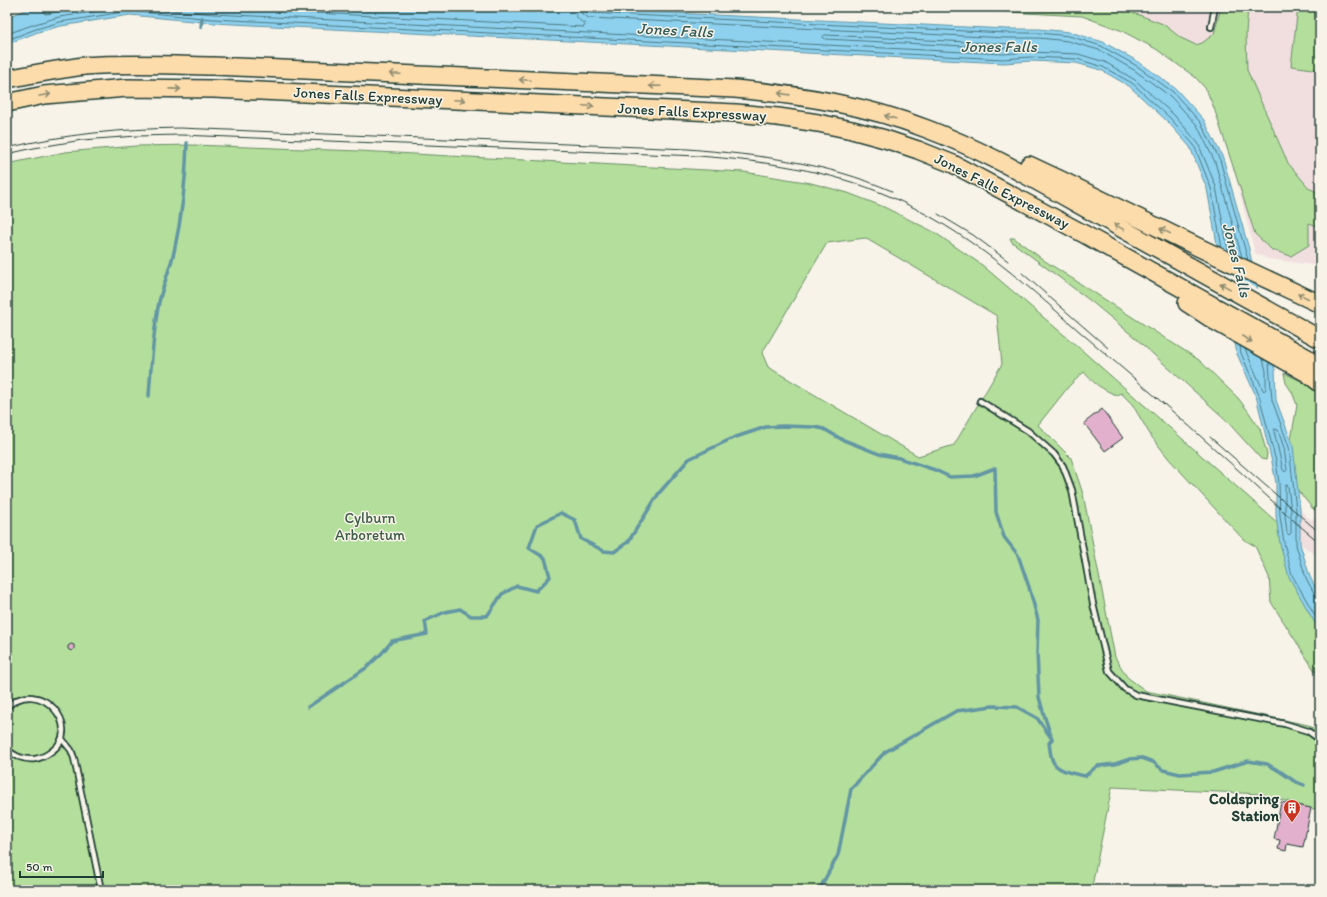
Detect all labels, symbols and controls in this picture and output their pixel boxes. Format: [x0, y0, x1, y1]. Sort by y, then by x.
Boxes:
water label: Jones Falls [637, 19, 714, 42]
water label: Jones Falls [961, 37, 1038, 56]
one-way arrow [389, 71, 402, 78]
one-way arrow [519, 77, 532, 84]
one-way arrow [649, 82, 662, 89]
street label: Jones Falls Expressway [293, 83, 443, 109]
one-way arrow [168, 85, 181, 93]
one-way arrow [778, 90, 791, 98]
one-way arrow [38, 91, 51, 99]
one-way arrow [452, 97, 465, 104]
street label: Jones Falls Expressway [617, 99, 767, 125]
one-way arrow [581, 103, 594, 110]
one-way arrow [884, 113, 897, 120]
street label: Jones Falls Expressway [932, 149, 1072, 233]
water label: Jones Falls [1219, 221, 1256, 300]
one-way arrow [1113, 222, 1125, 230]
one-way arrow [1159, 227, 1171, 234]
one-way arrow [1219, 281, 1231, 289]
one-way arrow [1297, 292, 1309, 299]
one-way arrow [1241, 336, 1253, 344]
park label: Cylburn Arboretum [335, 509, 405, 544]
place label: Coldspring Station [1209, 790, 1279, 825]
building icon: Coldspring Station [1282, 798, 1302, 823]
scale bar [20, 853, 103, 879]
text: 50 m [26, 860, 52, 874]

